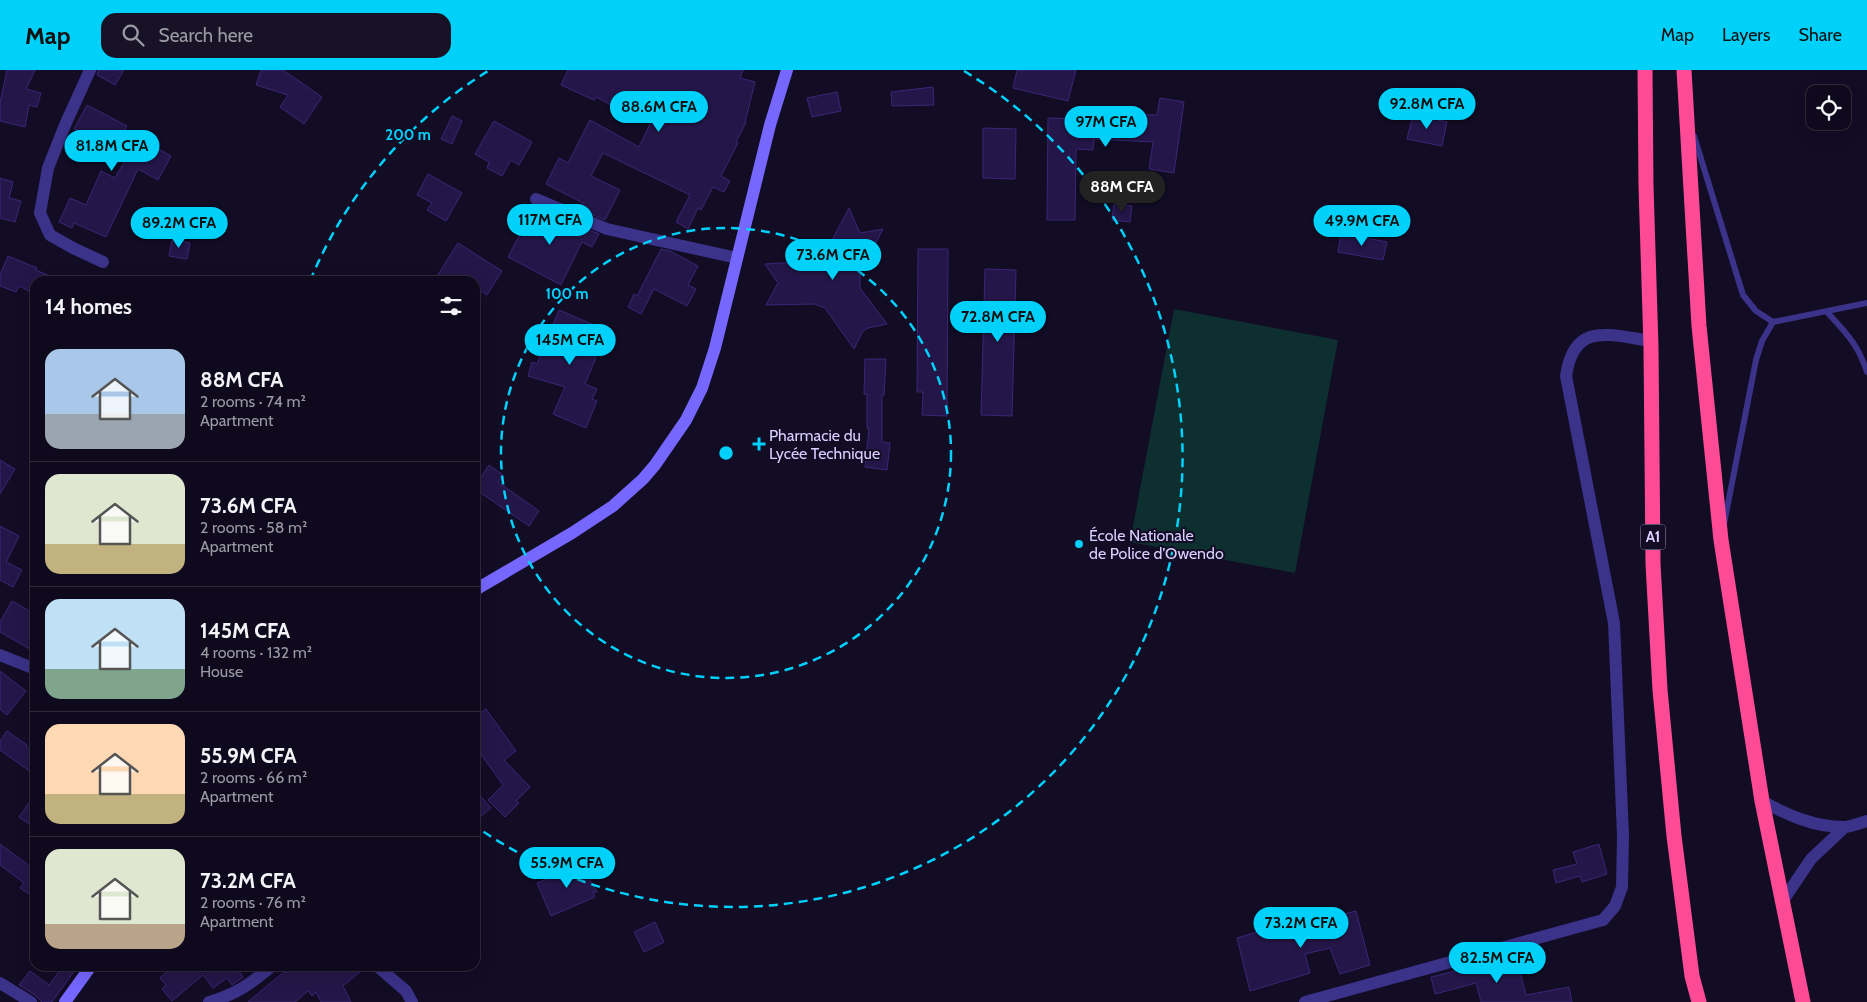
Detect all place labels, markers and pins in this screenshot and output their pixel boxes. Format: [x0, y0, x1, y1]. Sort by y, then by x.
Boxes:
pin: 92.8M CFA [1370, 88, 1484, 130]
pin: 88.6M CFA [602, 90, 716, 133]
pin: 97M CFA [1060, 106, 1152, 148]
pin: 81.8M CFA [55, 129, 169, 172]
pin: 88M CFA [1076, 170, 1168, 213]
pin: 117M CFA [498, 204, 602, 246]
pin: 49.9M CFA [1305, 204, 1419, 247]
pin: 89.2M CFA [122, 206, 236, 249]
pin: 73.6M CFA [776, 238, 890, 281]
pin: 72.8M CFA [941, 300, 1055, 343]
pin: 145M CFA [518, 324, 622, 366]
place label: Pharmacie du Lycée Technique [769, 426, 880, 463]
marker: Pharmacie du Lycée Technique [753, 438, 765, 450]
centre of rings [717, 444, 735, 462]
place label: École Nationale de Police d’Owendo [1089, 526, 1224, 563]
marker: École Nationale de Police d’Owendo [1073, 538, 1085, 550]
pin: 55.9M CFA [510, 846, 624, 889]
pin: 73.2M CFA [1244, 906, 1358, 949]
pin: 82.5M CFA [1440, 942, 1554, 984]

